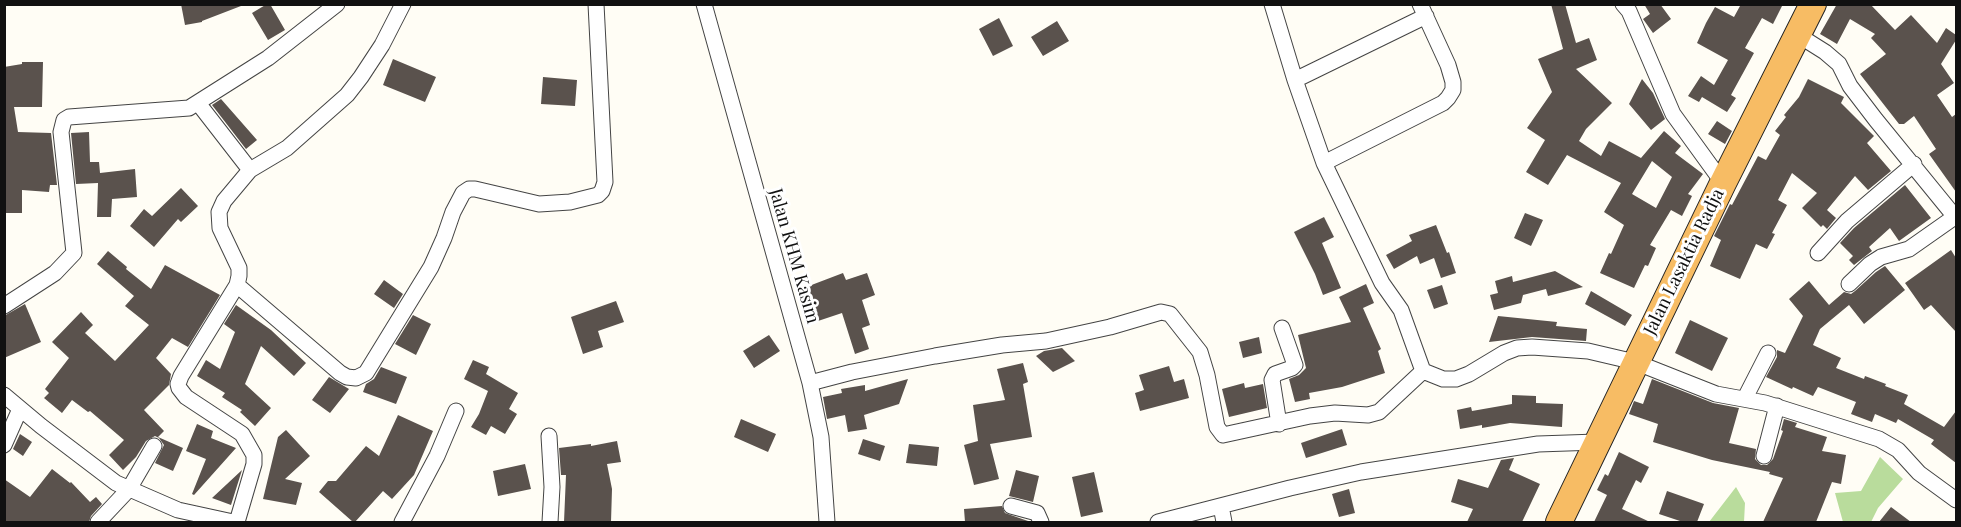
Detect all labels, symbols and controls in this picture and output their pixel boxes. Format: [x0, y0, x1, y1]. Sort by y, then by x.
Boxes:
street label: Jalan Lasaktia Radja [1639, 185, 1729, 339]
street label: Jalan KHM Kasim [764, 186, 824, 326]

